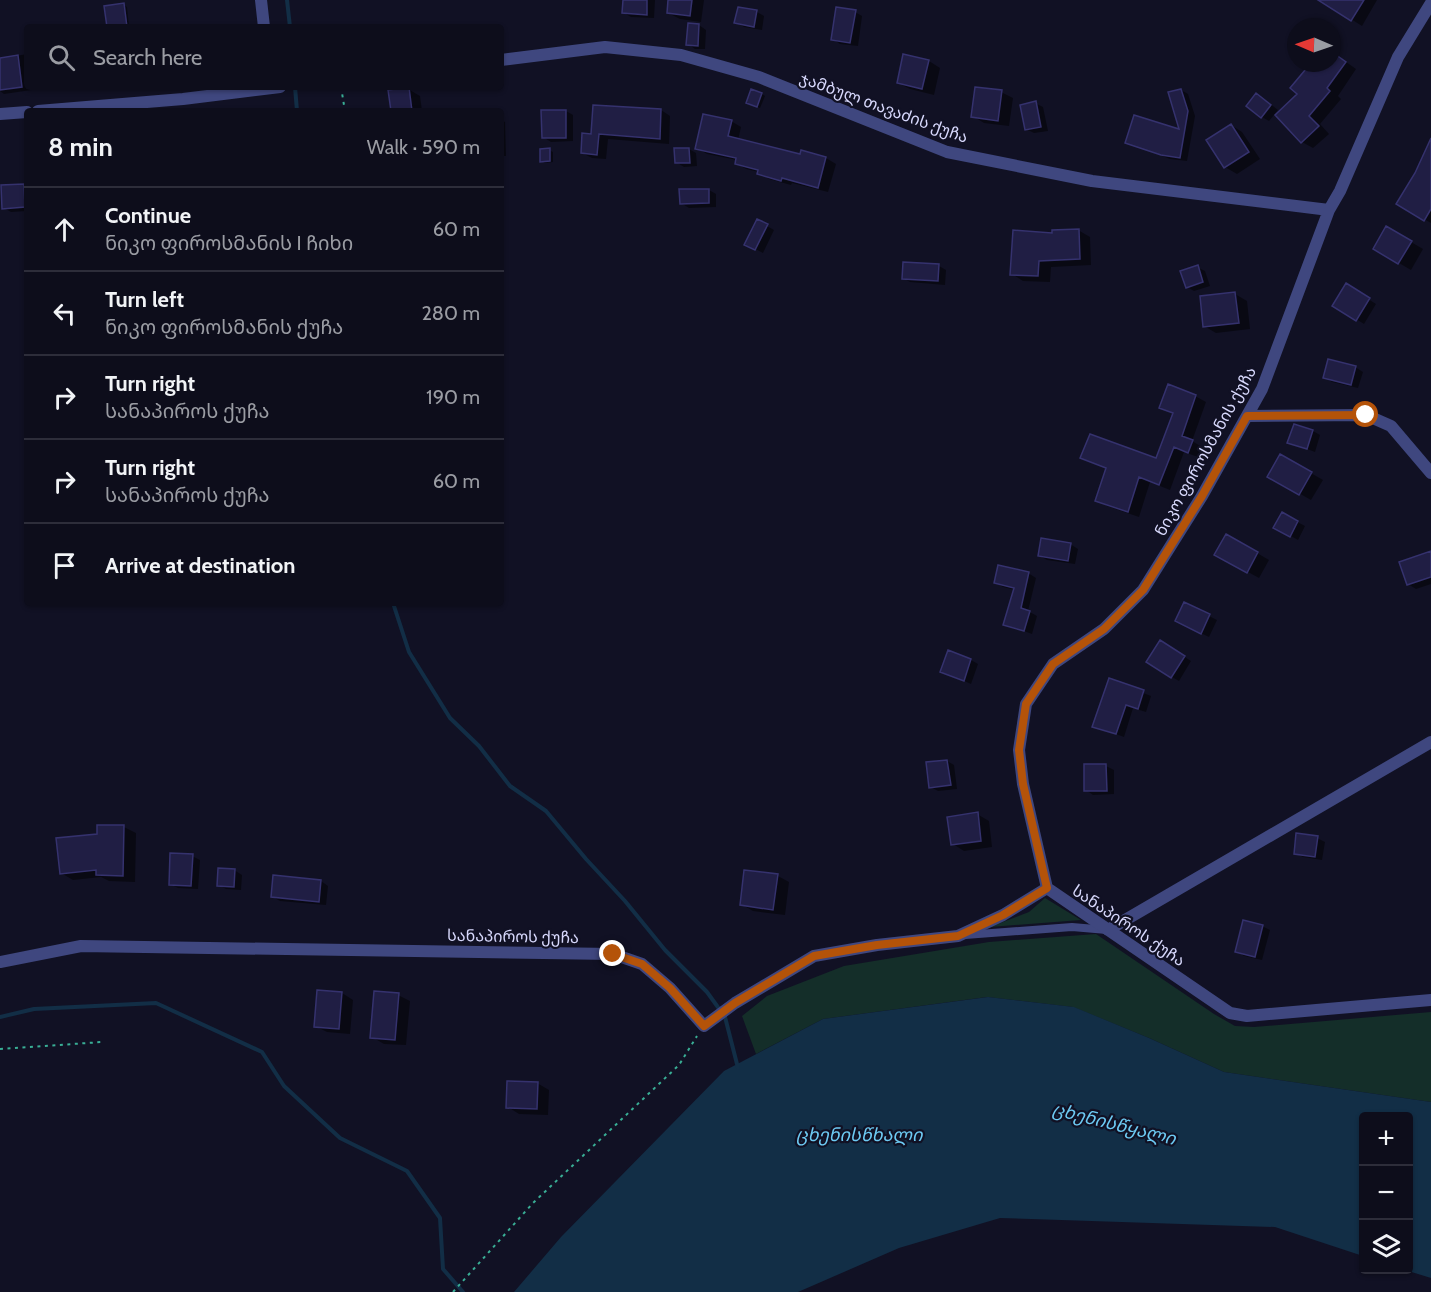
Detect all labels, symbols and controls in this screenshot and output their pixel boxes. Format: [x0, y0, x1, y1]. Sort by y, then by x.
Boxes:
north arrow [1287, 18, 1341, 72]
search box [24, 24, 504, 90]
icon: search [45, 41, 78, 74]
text: Search here [93, 44, 202, 71]
street label: ჯამბულ თავაძის ქუჩა [797, 68, 971, 148]
text: 8 min [48, 131, 113, 163]
text: Walk · 590 m [367, 135, 480, 159]
text: Continue [105, 202, 191, 229]
icon: ahead [48, 213, 81, 246]
text: 60 m [433, 217, 480, 241]
text: ნიკო ფიროსმანის I ჩიხი [105, 231, 353, 255]
text: Turn left [105, 286, 184, 313]
icon: left [48, 297, 81, 330]
text: 280 m [421, 301, 480, 325]
text: ნიკო ფიროსმანის ქუჩა [105, 315, 343, 339]
street label: ნიკო ფიროსმანის ქუჩა [1151, 363, 1260, 539]
text: Turn right [105, 370, 195, 397]
icon: right [48, 381, 81, 414]
text: 190 m [426, 385, 480, 409]
text: სანაპიროს ქუჩა [105, 399, 270, 423]
route start [1352, 401, 1378, 427]
text: Turn right [105, 454, 195, 481]
icon: right [48, 465, 81, 498]
text: 60 m [433, 469, 480, 493]
text: სანაპიროს ქუჩა [105, 483, 270, 507]
icon: arrive [48, 549, 81, 582]
text: Arrive at destination [105, 552, 295, 579]
street label: სანაპიროს ქუჩა [1069, 881, 1189, 970]
street label: სანაპიროს ქუჩა [447, 926, 579, 947]
route end [599, 940, 625, 966]
water label: ცხენისწყალი [1050, 1098, 1179, 1150]
map controls [1359, 1112, 1413, 1274]
button: + [1359, 1112, 1413, 1166]
water label: ცხენისწხალი [796, 1124, 923, 1146]
button: − [1359, 1166, 1413, 1220]
button: layers [1359, 1220, 1413, 1274]

